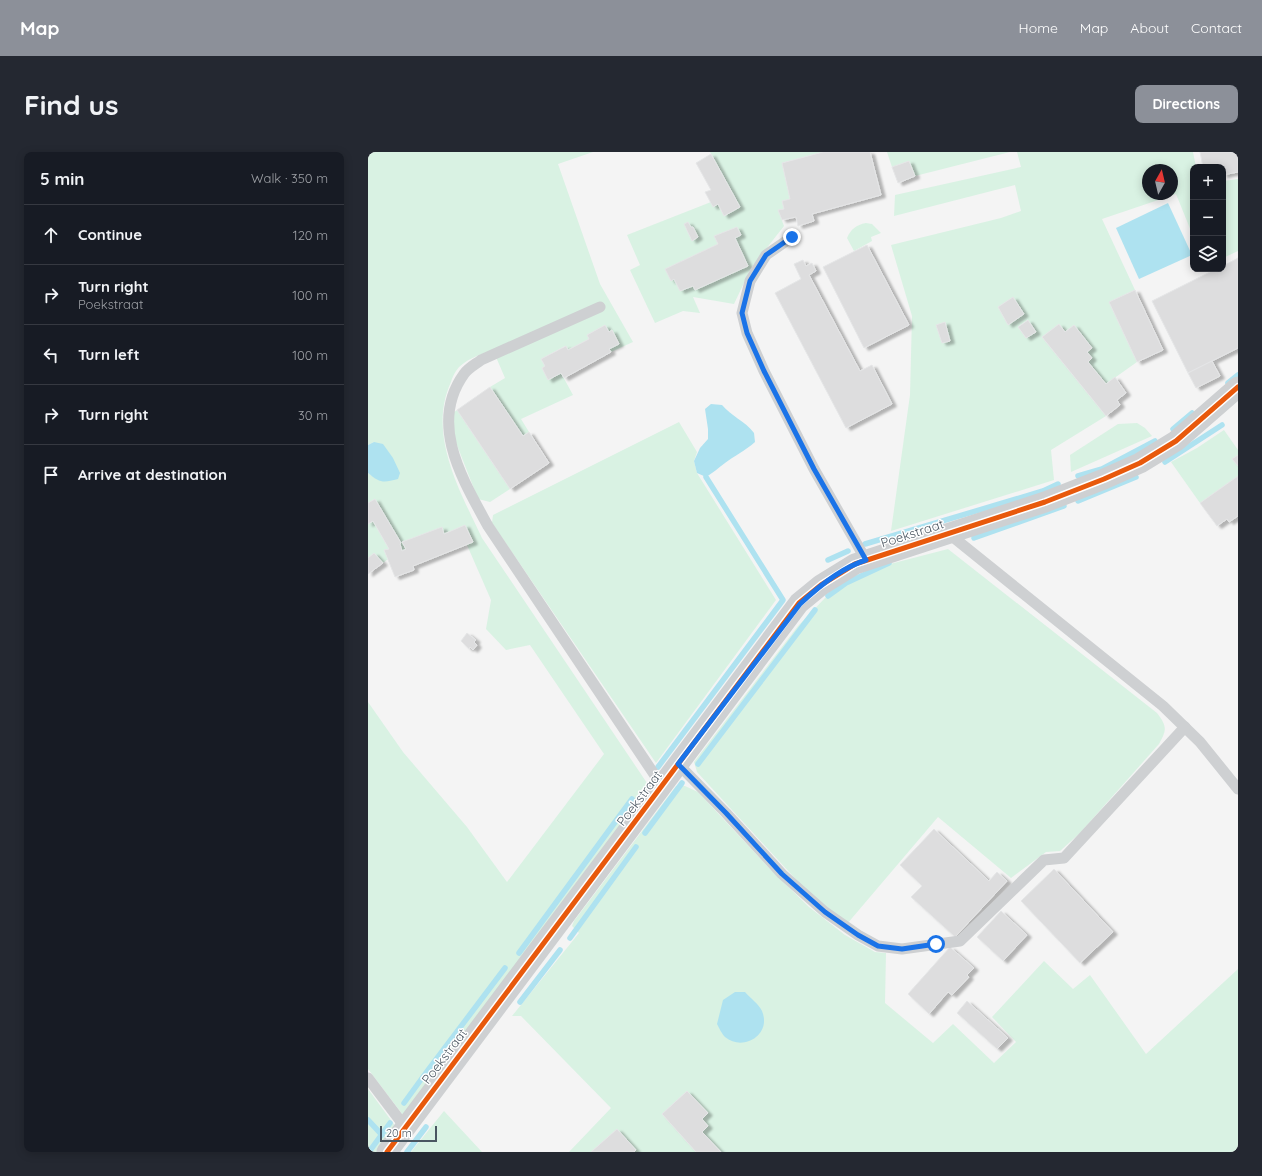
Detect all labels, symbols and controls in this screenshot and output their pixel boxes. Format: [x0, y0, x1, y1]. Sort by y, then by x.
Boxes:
text: Map [20, 16, 59, 40]
text: Home [1019, 19, 1058, 37]
text: Map [1080, 19, 1108, 37]
text: About [1130, 19, 1169, 37]
text: Contact [1191, 19, 1242, 37]
button: Directions [1135, 85, 1238, 123]
text: Find us [24, 87, 118, 122]
north arrow [1142, 164, 1178, 200]
map controls [1190, 164, 1226, 272]
button: + [1190, 164, 1226, 200]
text: 5 min [40, 168, 84, 189]
text: Walk · 350 m [251, 170, 328, 186]
button: − [1190, 200, 1226, 236]
icon: ahead [40, 224, 62, 246]
text: Continue [78, 225, 142, 244]
text: 120 m [293, 227, 328, 243]
route end [783, 228, 801, 246]
button: layers [1190, 236, 1226, 272]
text: Turn right [78, 277, 149, 296]
icon: right [40, 284, 62, 306]
text: 100 m [292, 287, 328, 303]
text: Poekstraat [78, 296, 143, 312]
icon: left [40, 344, 62, 366]
text: Turn left [78, 345, 140, 364]
text: 100 m [292, 347, 328, 363]
icon: right [40, 404, 62, 426]
text: Turn right [78, 405, 149, 424]
text: 30 m [298, 407, 328, 423]
icon: arrive [40, 464, 62, 486]
text: Arrive at destination [78, 465, 227, 484]
street label: Poekstraat [878, 515, 946, 551]
street label: Poekstraat [613, 767, 665, 829]
route start [927, 935, 945, 953]
street label: Poekstraat [418, 1025, 470, 1087]
scale bar [380, 1124, 437, 1143]
text: 20 m [386, 1126, 412, 1140]

